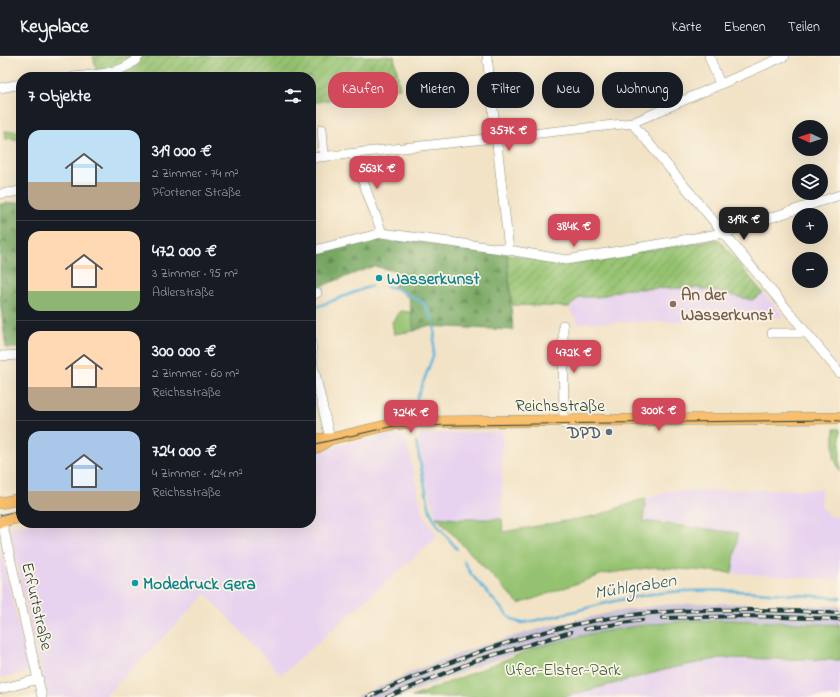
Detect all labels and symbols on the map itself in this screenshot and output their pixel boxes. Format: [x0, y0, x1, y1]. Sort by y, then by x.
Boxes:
pin: 357K € [476, 118, 542, 152]
north arrow [792, 120, 828, 156]
pin: 563K € [344, 156, 410, 190]
pin: 319K € [711, 207, 777, 241]
pin: 384K € [541, 214, 607, 248]
place label: Wasserkunst [387, 267, 480, 292]
marker: Wasserkunst [374, 273, 384, 283]
place label: An der Wasserkunst [681, 283, 774, 328]
marker: An der Wasserkunst [668, 299, 678, 309]
pin: 472K € [541, 340, 607, 374]
street label: Reichsstraße [515, 394, 605, 419]
pin: 300K € [626, 398, 692, 432]
pin: 724K € [378, 400, 444, 434]
place label: DPD [566, 421, 601, 446]
marker: DPD [604, 427, 614, 437]
street label: Erfurtstraße [14, 560, 59, 653]
water label: Mühlgraben [592, 569, 679, 607]
place label: Modedruck Gera [143, 572, 256, 597]
marker: Modedruck Gera [130, 578, 140, 588]
park label: Ufer-Elster-Park [505, 658, 621, 683]

